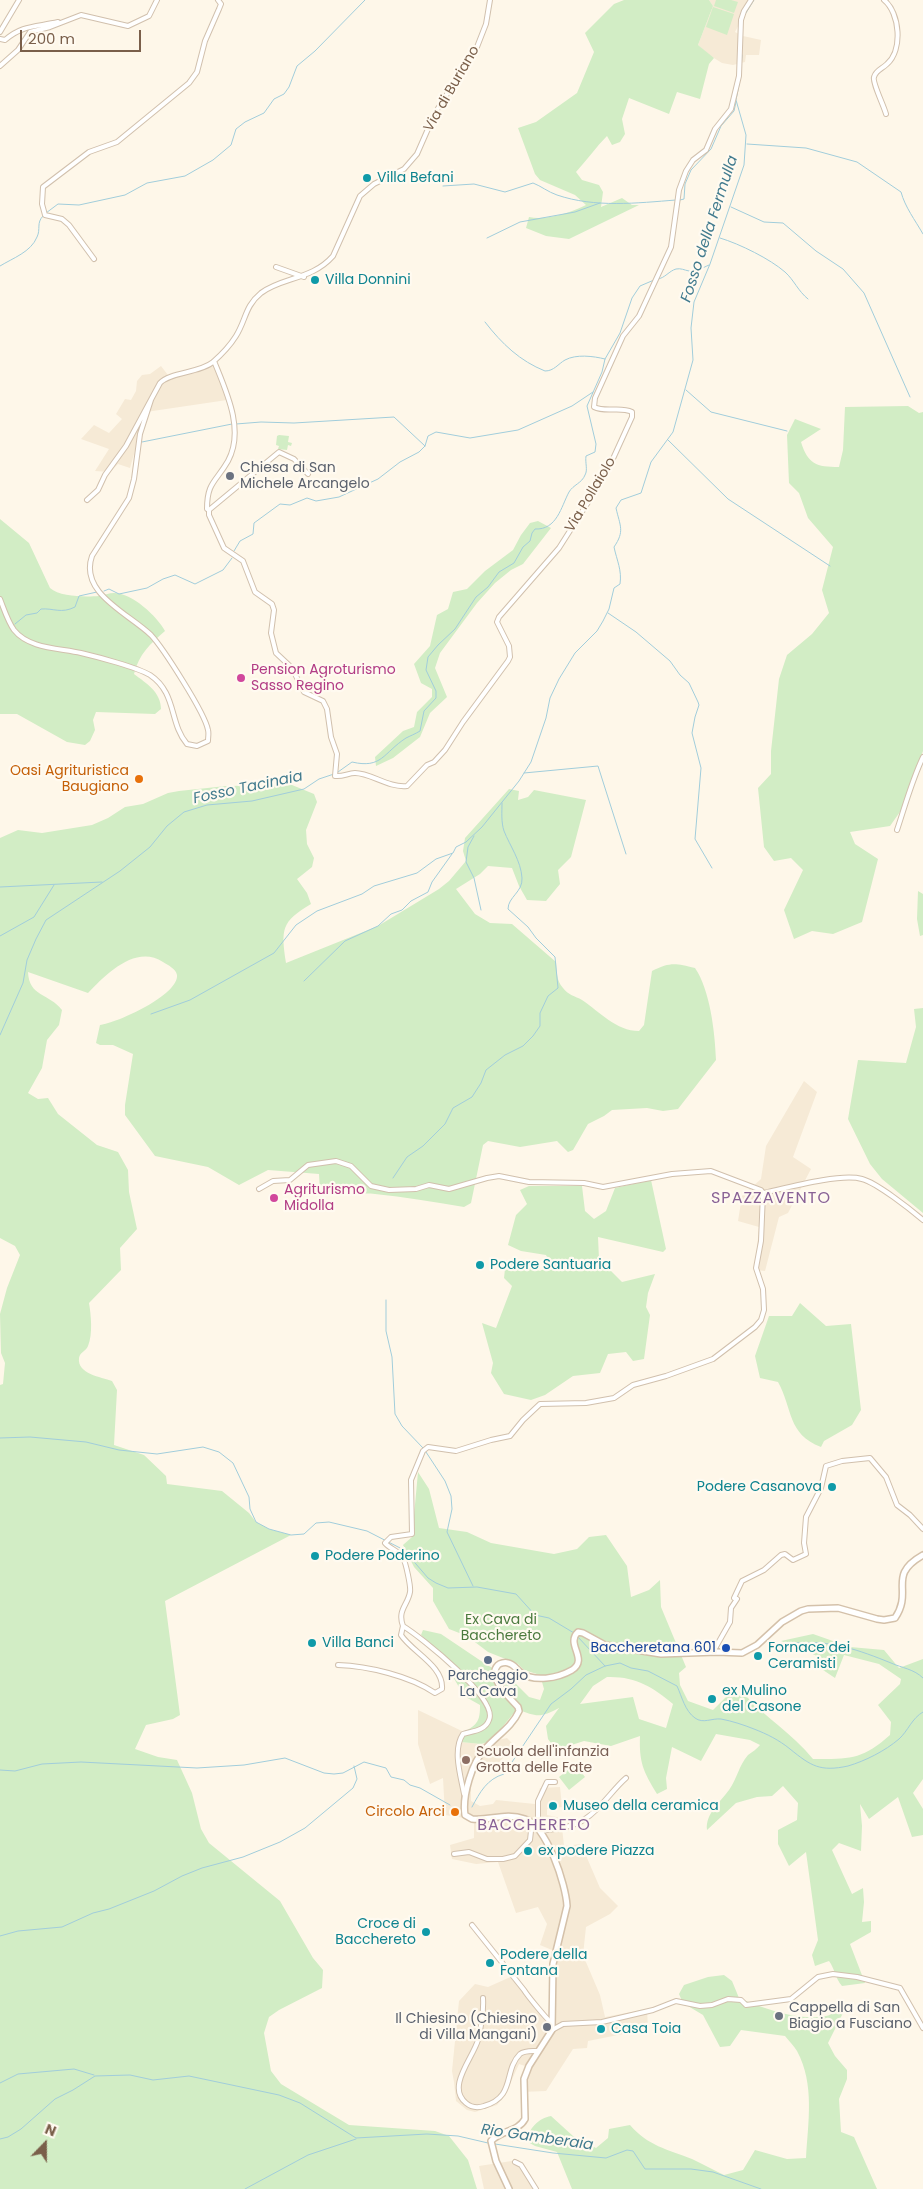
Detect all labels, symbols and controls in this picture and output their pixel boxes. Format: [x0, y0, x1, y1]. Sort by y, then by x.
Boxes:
scale bar [22, 20, 144, 52]
text: 200 m [28, 28, 75, 49]
street label: Via di Buriano [421, 43, 483, 135]
water label: Fosso della Fermulla [678, 153, 742, 305]
place label: Villa Befani [377, 170, 454, 186]
marker: Villa Befani [361, 172, 373, 184]
place label: Villa Donnini [325, 272, 411, 288]
marker: Villa Donnini [309, 274, 321, 286]
street label: Via Pollaiolo [562, 455, 620, 535]
place label: Chiesa di San Michele Arcangelo [240, 460, 370, 492]
marker: Chiesa di San Michele Arcangelo [224, 470, 236, 482]
place label: Pension Agroturismo Sasso Regino [251, 662, 396, 694]
marker: Pension Agroturismo Sasso Regino [235, 672, 247, 684]
place label: Oasi Agrituristica Baugiano [10, 763, 129, 796]
water label: Fosso Tacinaia [192, 768, 304, 808]
marker: Oasi Agrituristica Baugiano [133, 773, 145, 785]
place label: Agriturismo Midolla [284, 1182, 365, 1214]
district label: SPAZZAVENTO [710, 1189, 832, 1209]
marker: Agriturismo Midolla [268, 1192, 280, 1204]
place label: Podere Santuaria [490, 1257, 611, 1273]
marker: Podere Santuaria [474, 1259, 486, 1271]
place label: Podere Casanova [697, 1479, 822, 1495]
marker: Podere Casanova [826, 1481, 838, 1493]
place label: Podere Poderino [325, 1548, 440, 1564]
marker: Podere Poderino [309, 1550, 321, 1562]
park label: Ex Cava di Bacchereto [461, 1612, 541, 1644]
place label: Villa Banci [322, 1635, 394, 1651]
marker: Villa Banci [306, 1637, 318, 1649]
place label: Baccheretana 601 [591, 1640, 716, 1656]
place label: Fornace dei Ceramisti [768, 1640, 850, 1672]
marker: Baccheretana 601 [720, 1642, 732, 1654]
marker: Fornace dei Ceramisti [752, 1650, 764, 1662]
marker: Parcheggio La Cava [482, 1654, 494, 1666]
place label: Parcheggio La Cava [448, 1668, 528, 1700]
place label: ex Mulino del Casone [722, 1683, 802, 1715]
marker: ex Mulino del Casone [706, 1693, 718, 1705]
place label: Scuola dell'infanzia Grotta delle Fate [476, 1744, 609, 1776]
marker: Scuola dell'infanzia Grotta delle Fate [460, 1754, 472, 1766]
place label: Museo della ceramica [563, 1798, 719, 1814]
marker: Museo della ceramica [547, 1800, 559, 1812]
place label: Circolo Arci [365, 1804, 445, 1820]
marker: Circolo Arci [449, 1806, 461, 1818]
district label: BACCHERETO [476, 1816, 592, 1836]
place label: ex podere Piazza [538, 1843, 655, 1859]
marker: ex podere Piazza [522, 1845, 534, 1857]
place label: Croce di Bacchereto [335, 1916, 416, 1948]
marker: Croce di Bacchereto [420, 1926, 432, 1938]
place label: Podere della Fontana [500, 1947, 587, 1980]
marker: Podere della Fontana [484, 1957, 496, 1969]
place label: Cappella di San Biagio a Fusciano [789, 2000, 912, 2032]
marker: Cappella di San Biagio a Fusciano [773, 2010, 785, 2022]
place label: Il Chiesino (Chiesino di Villa Mangani) [395, 2011, 537, 2044]
marker: Il Chiesino (Chiesino di Villa Mangani) [541, 2021, 553, 2033]
place label: Casa Toia [611, 2021, 681, 2037]
marker: Casa Toia [595, 2023, 607, 2035]
north arrow [20, 2119, 70, 2169]
text: N [42, 2119, 59, 2141]
water label: Rio Gamberaia [480, 2121, 594, 2155]

